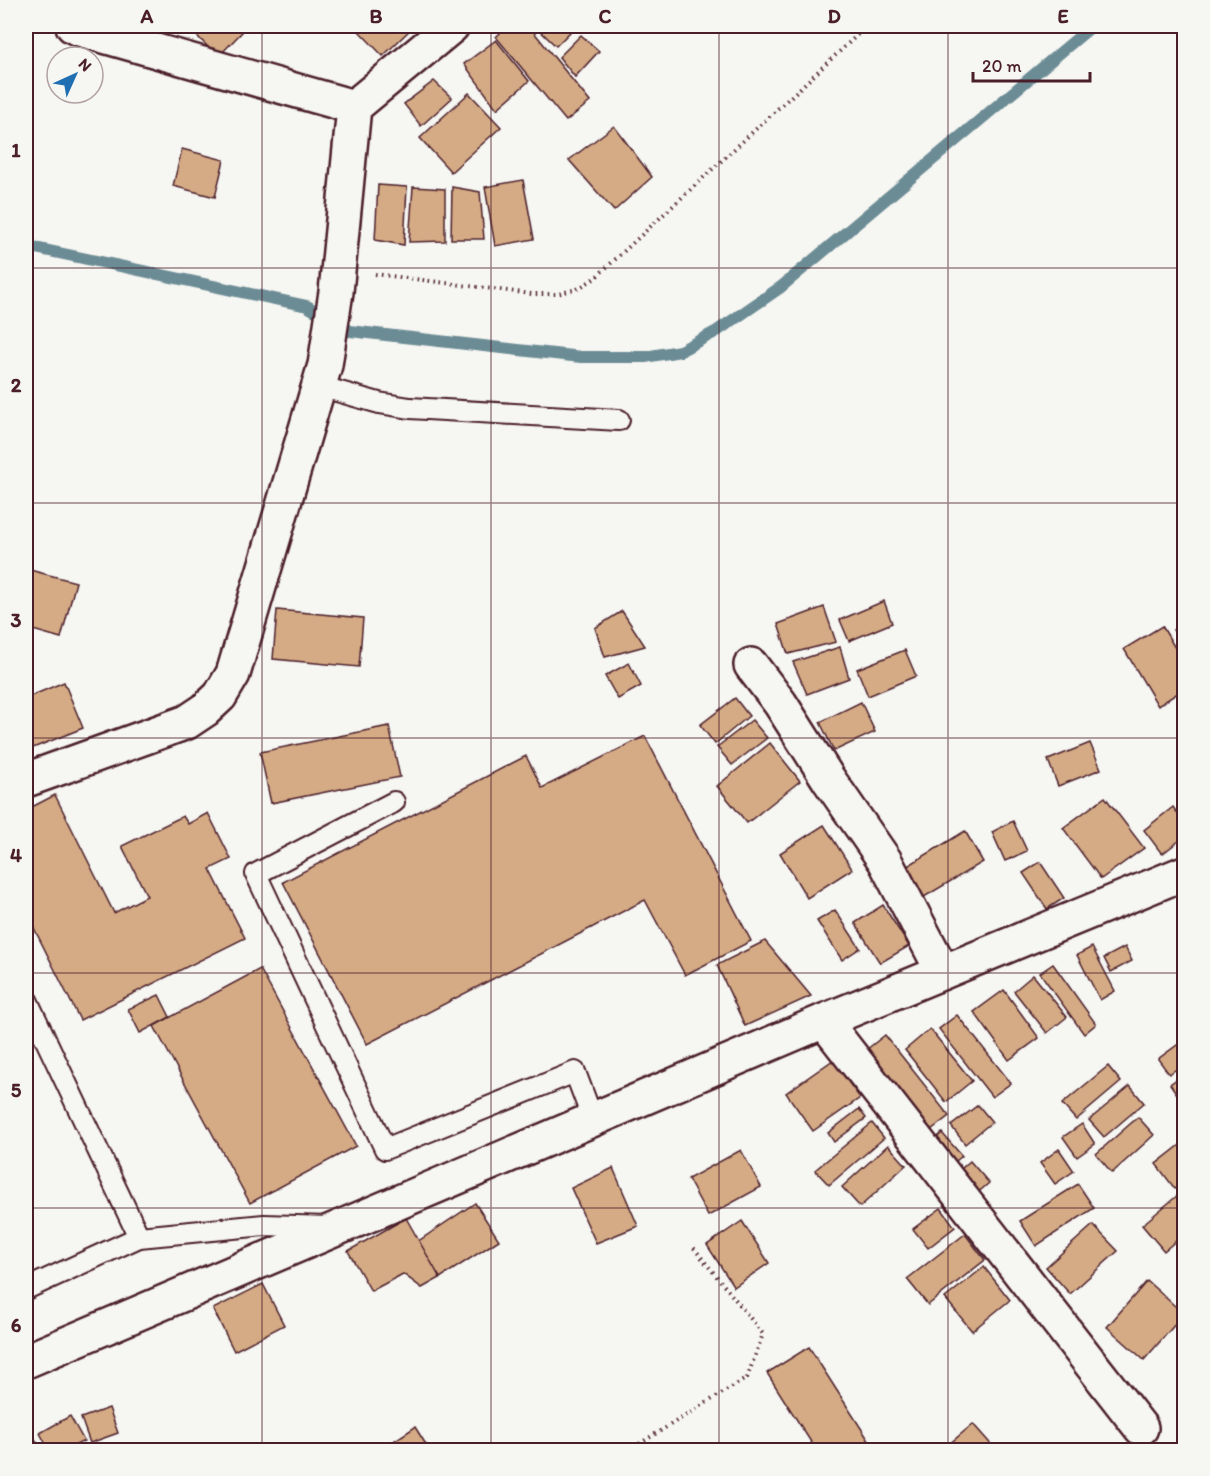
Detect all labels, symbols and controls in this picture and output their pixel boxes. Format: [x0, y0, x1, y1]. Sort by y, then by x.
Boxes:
text: A [140, 4, 154, 28]
text: B [370, 4, 383, 28]
text: C [599, 4, 612, 28]
text: D [827, 4, 841, 28]
text: E [1057, 4, 1069, 28]
north arrow [45, 45, 105, 105]
scale bar [973, 45, 1090, 83]
text: N [75, 54, 96, 75]
text: 20 m [982, 55, 1022, 77]
text: 1 [11, 138, 21, 162]
text: 2 [11, 373, 22, 397]
text: 3 [11, 608, 22, 632]
text: 4 [10, 843, 22, 867]
text: 5 [11, 1078, 22, 1102]
text: 6 [11, 1313, 22, 1337]

